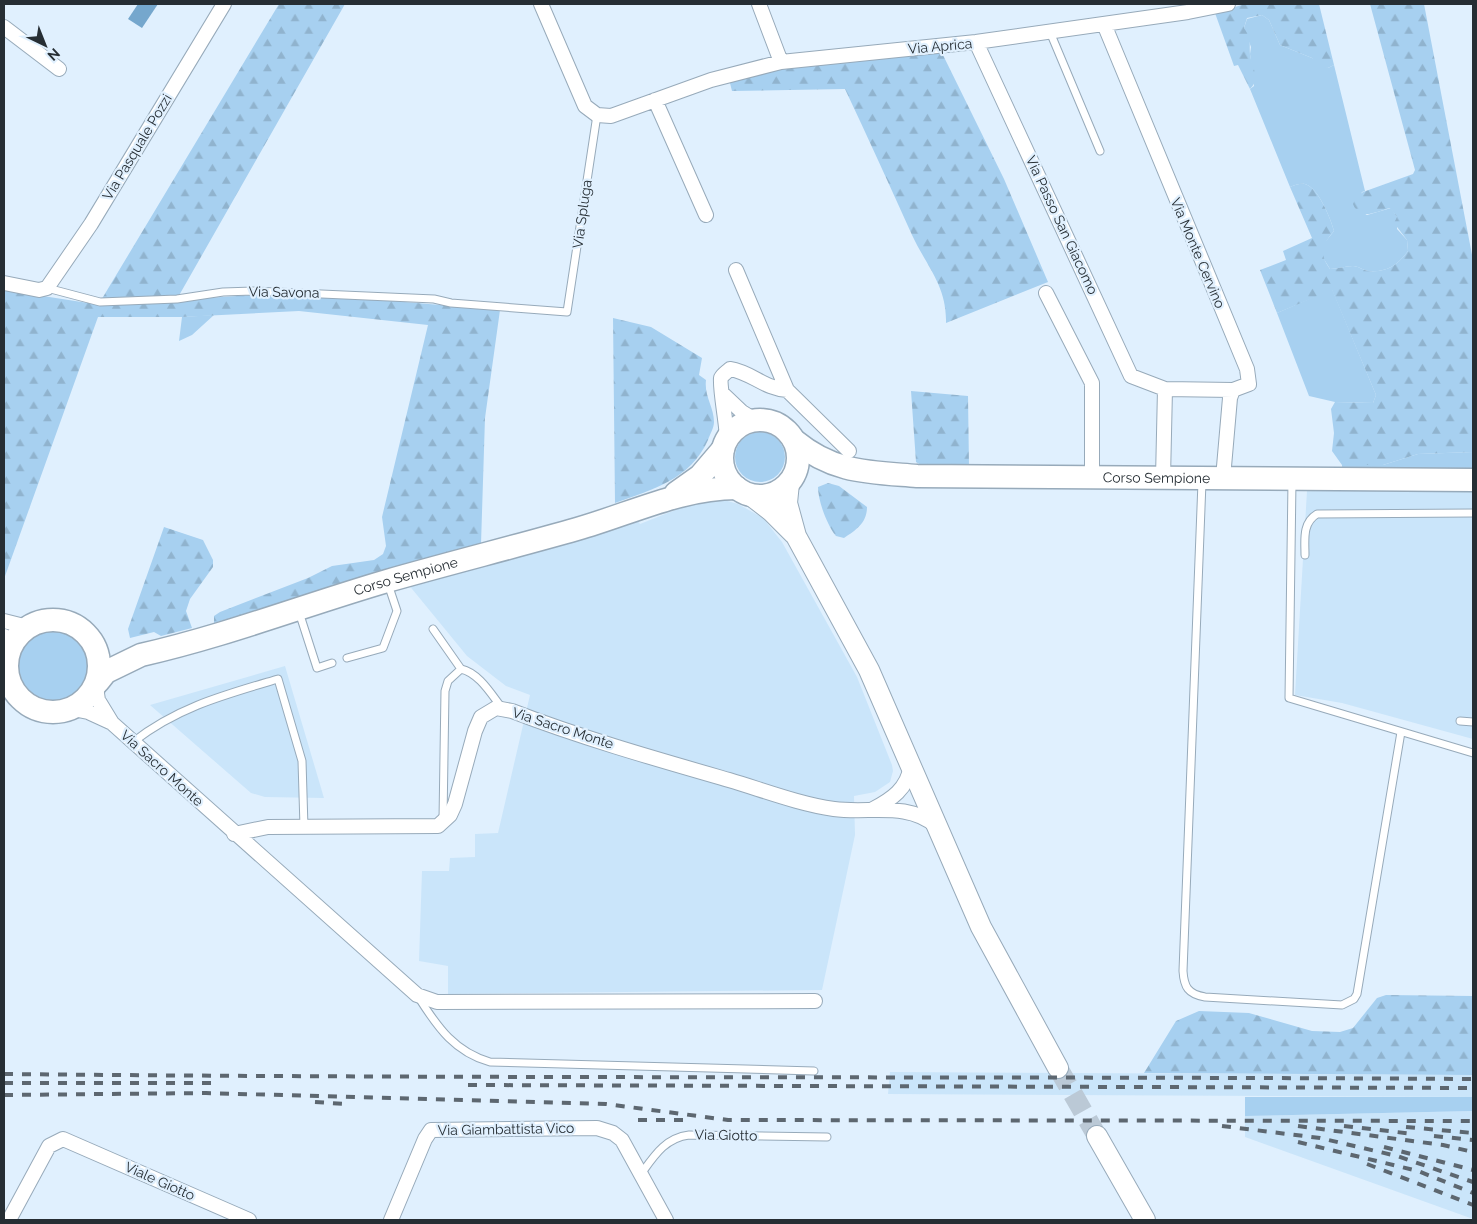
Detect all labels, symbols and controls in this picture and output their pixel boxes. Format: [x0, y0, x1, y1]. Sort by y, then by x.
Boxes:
north arrow [20, 20, 70, 70]
street label: Via Aprica [907, 35, 973, 57]
text: N [45, 45, 63, 64]
street label: Via Pasquale Pozzi [99, 91, 175, 203]
street label: Via Passo San Giacomo [1023, 153, 1101, 297]
street label: Via Spluga [569, 179, 595, 249]
street label: Via Monte Cervino [1167, 195, 1229, 311]
street label: Via Savona [248, 283, 320, 301]
street label: Corso Sempione [1103, 469, 1210, 486]
street label: Corso Sempione [352, 554, 460, 599]
street label: Via Sacro Monte [510, 704, 616, 752]
street label: Via Sacro Monte [117, 727, 207, 809]
street label: Via Giambattista Vico [438, 1120, 574, 1138]
street label: Via Giotto [695, 1126, 757, 1144]
street label: Viale Giotto [123, 1159, 197, 1203]

